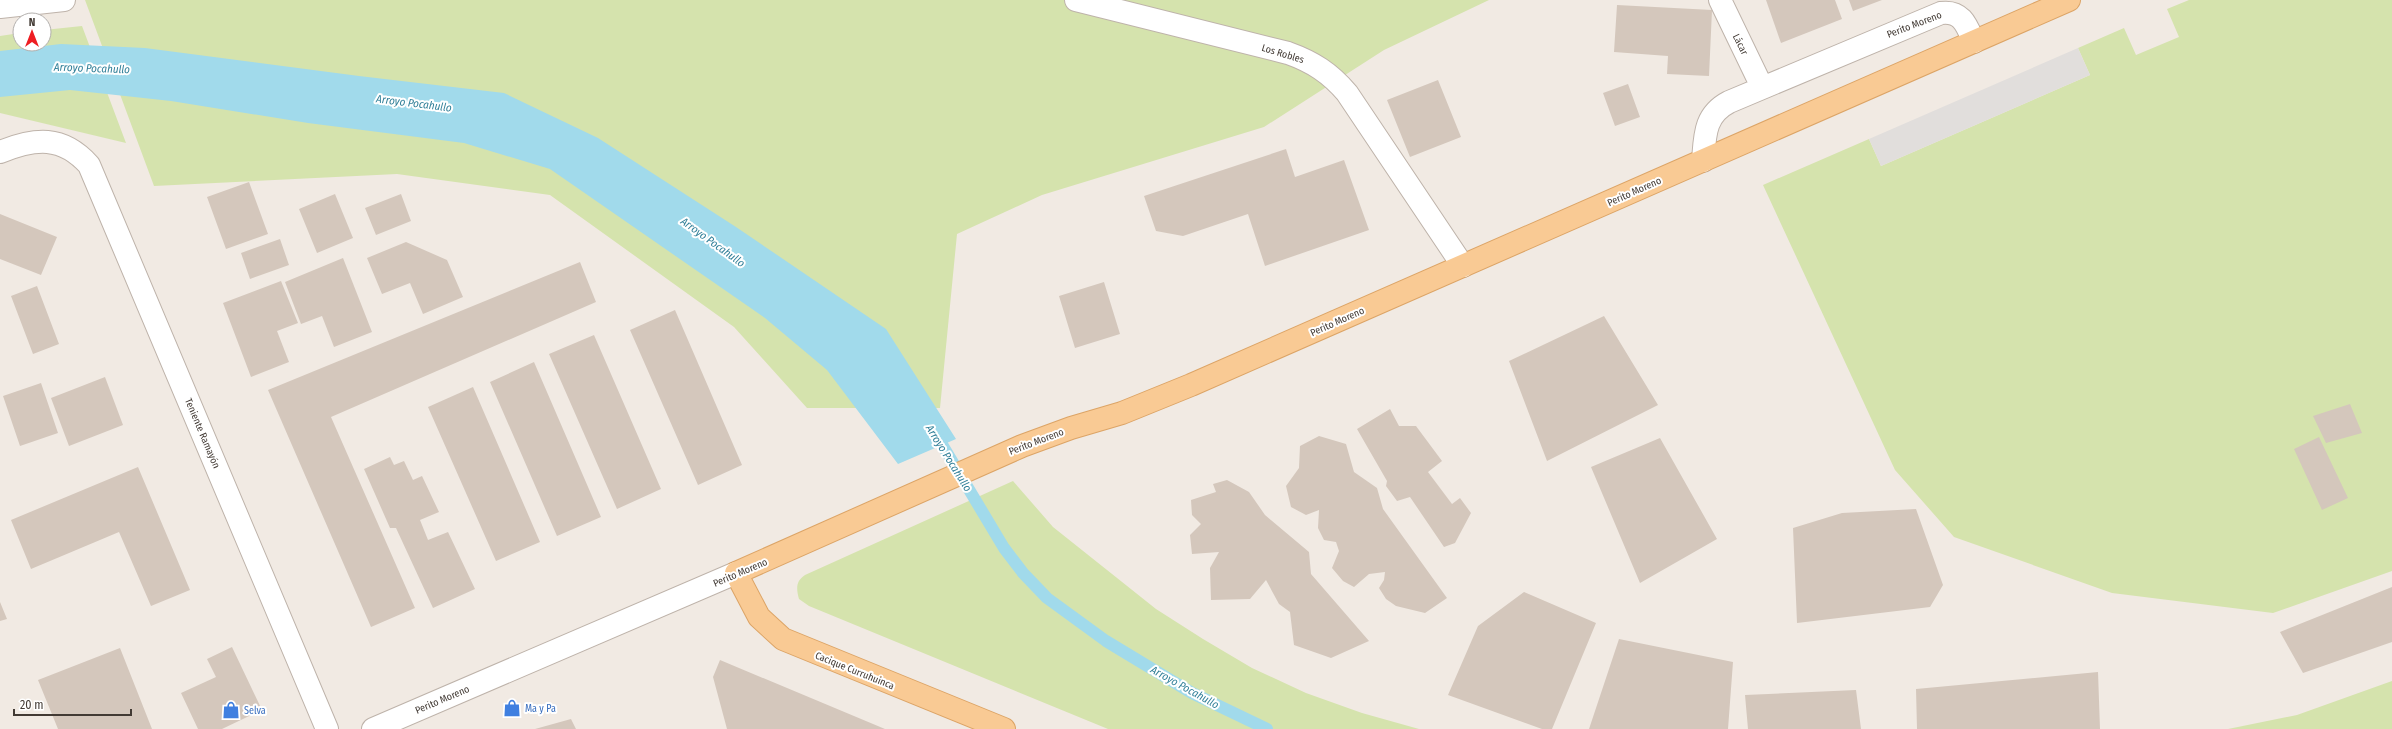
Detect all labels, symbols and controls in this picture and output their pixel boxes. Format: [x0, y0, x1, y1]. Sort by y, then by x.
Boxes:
street label: Perito Moreno [1885, 9, 1943, 41]
north arrow [12, 12, 52, 52]
text: N [29, 16, 35, 29]
street label: Lácar [1730, 32, 1750, 57]
street label: Los Robles [1260, 42, 1305, 66]
water label: Arroyo Pocahullo [53, 61, 130, 76]
water label: Arroyo Pocahullo [374, 92, 453, 115]
street label: Perito Moreno [1606, 175, 1663, 209]
water label: Arroyo Pocahullo [677, 214, 747, 270]
street label: Perito Moreno [1309, 305, 1366, 339]
street label: Teniente Ramayón [182, 396, 222, 470]
water label: Arroyo Pocahullo [922, 422, 974, 494]
street label: Perito Moreno [1007, 426, 1065, 458]
street label: Perito Moreno [712, 556, 769, 590]
street label: Cacique Curruhuinca [813, 650, 896, 692]
water label: Arroyo Pocahullo [1147, 663, 1221, 712]
street label: Perito Moreno [414, 683, 471, 717]
scale bar [14, 691, 131, 717]
text: 20 m [20, 698, 44, 712]
shop icon: Ma y Pa [502, 698, 522, 718]
shop icon: Selva [221, 700, 241, 720]
place label: Ma y Pa [525, 703, 556, 715]
place label: Selva [244, 705, 266, 717]

